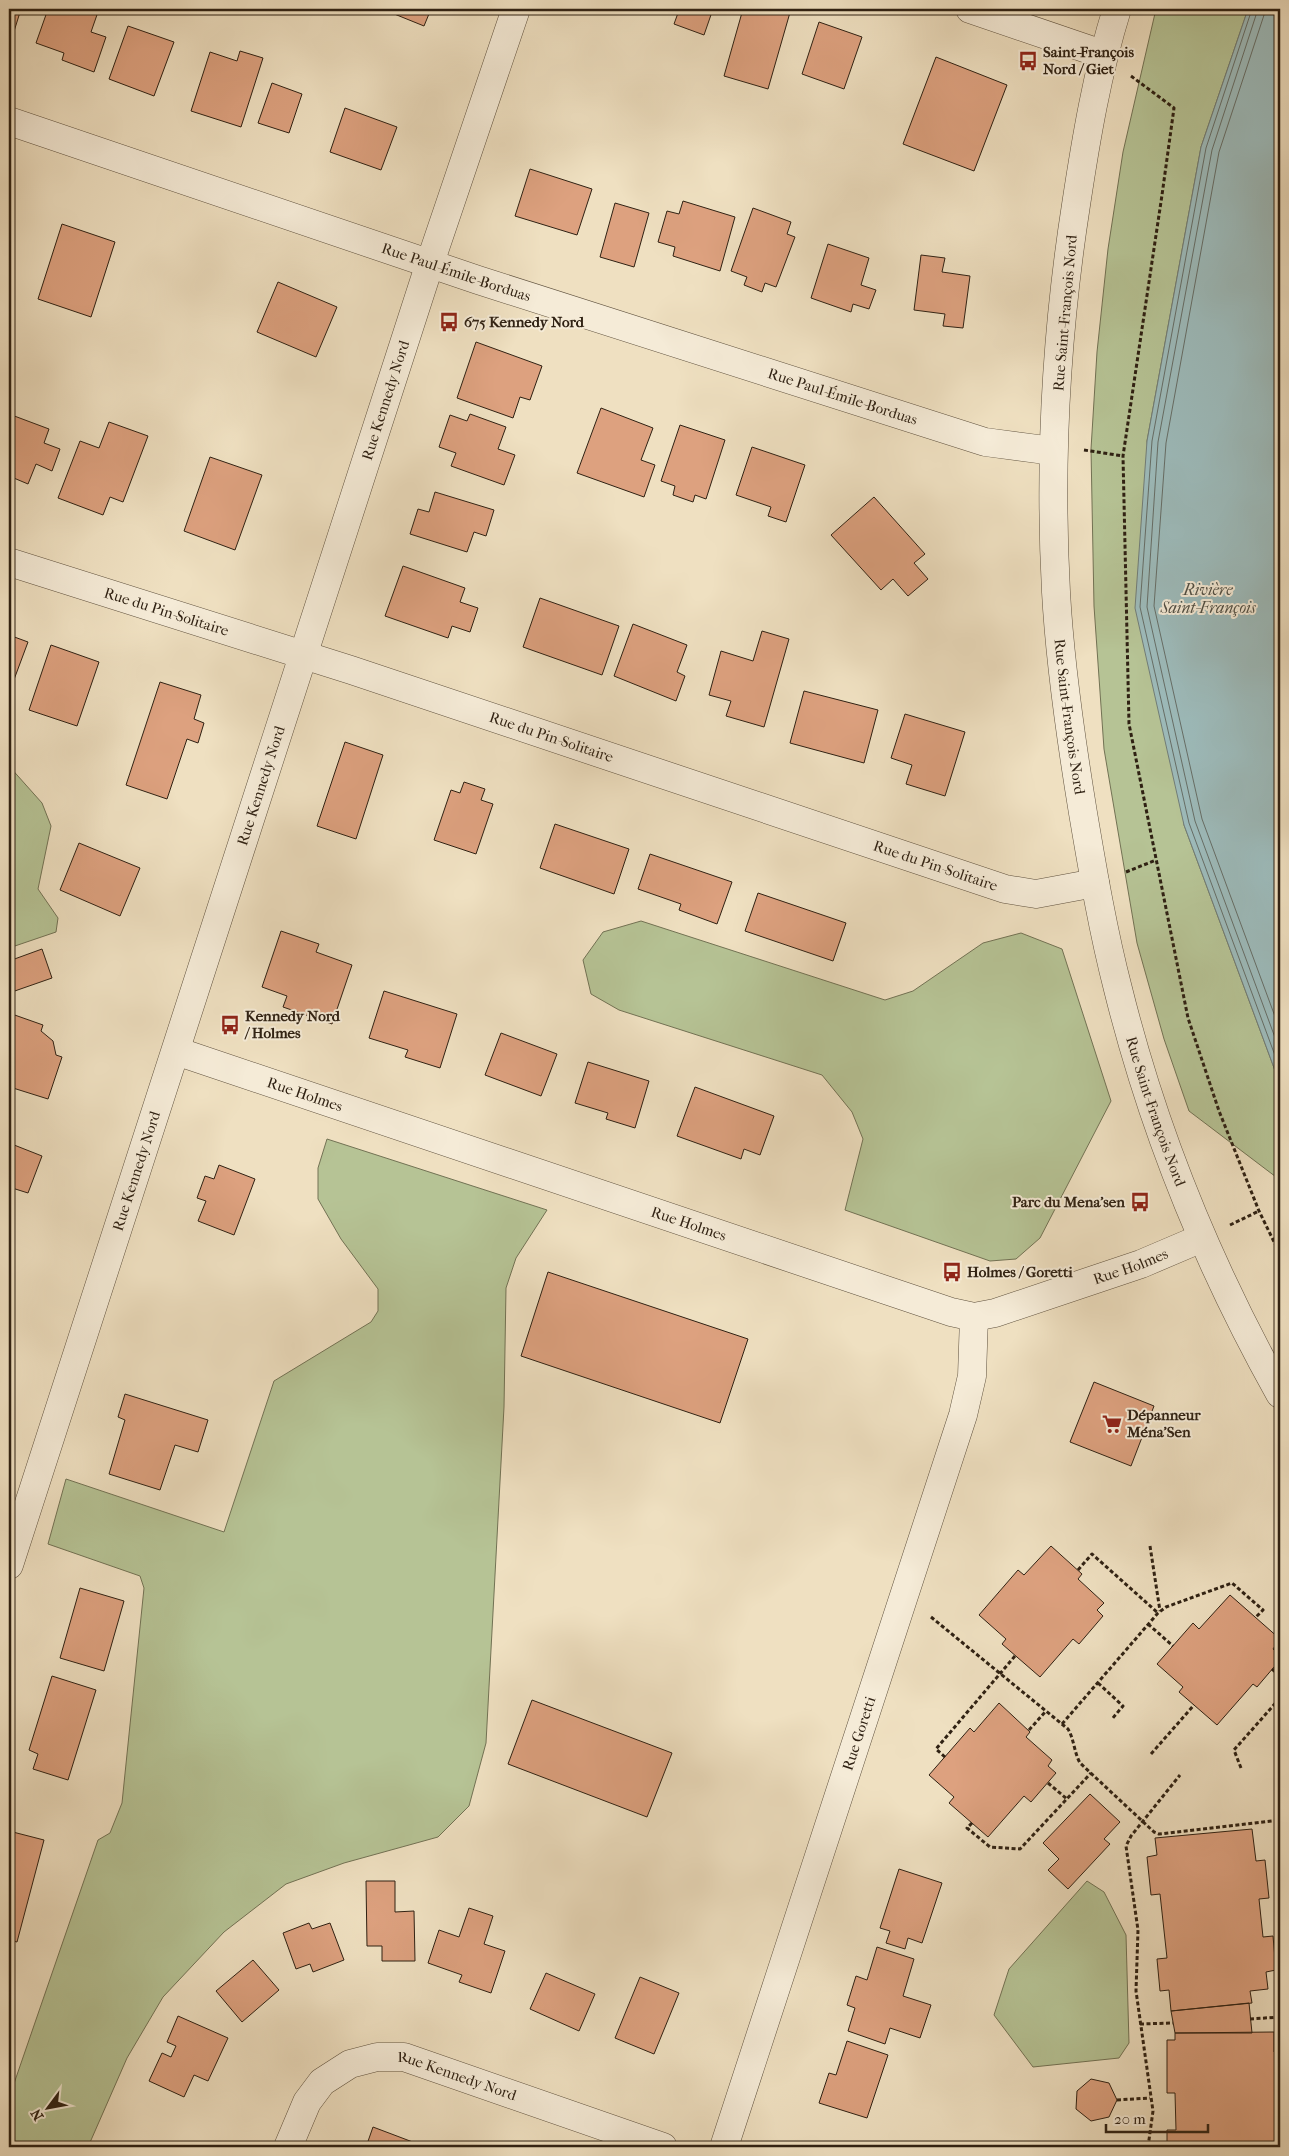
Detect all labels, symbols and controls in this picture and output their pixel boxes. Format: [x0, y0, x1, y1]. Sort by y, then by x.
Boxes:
place label: Saint-François Nord / Giet [1043, 43, 1134, 78]
bus stop icon: Saint-François Nord / Giet [1017, 50, 1039, 72]
street label: Rue Saint-François Nord [1049, 233, 1081, 392]
street label: Rue Paul-Émile-Borduas [379, 239, 533, 305]
bus stop icon: 675 Kennedy Nord [438, 311, 460, 333]
place label: 675 Kennedy Nord [464, 313, 585, 331]
street label: Rue Kennedy Nord [358, 337, 414, 462]
street label: Rue Paul-Émile-Borduas [766, 364, 920, 429]
water label: Rivière Saint-François [1159, 580, 1257, 617]
street label: Rue du Pin-Solitaire [102, 584, 232, 640]
street label: Rue Saint-François Nord [1050, 638, 1089, 797]
street label: Rue du Pin-Solitaire [487, 708, 616, 766]
street label: Rue Kennedy Nord [233, 723, 289, 848]
street label: Rue du Pin-Solitaire [871, 837, 1000, 895]
place label: Kennedy Nord / Holmes [244, 1007, 341, 1042]
bus stop icon: Kennedy Nord / Holmes [219, 1014, 241, 1036]
street label: Rue Saint-François Nord [1122, 1034, 1190, 1190]
street label: Rue Holmes [265, 1073, 345, 1116]
street label: Rue Kennedy Nord [109, 1108, 164, 1233]
bus stop icon: Parc du Mena'sen [1129, 1191, 1151, 1213]
place label: Parc du Mena'sen [1012, 1193, 1125, 1211]
street label: Rue Holmes [649, 1203, 729, 1245]
street label: Rue Holmes [1091, 1244, 1171, 1288]
bus stop icon: Holmes / Goretti [941, 1261, 963, 1283]
place label: Holmes / Goretti [967, 1263, 1073, 1281]
place label: Dépanneur Ména'Sen [1126, 1406, 1201, 1441]
supermarket icon: Dépanneur Ména'Sen [1101, 1413, 1123, 1435]
street label: Rue Goretti [839, 1694, 880, 1773]
street label: Rue Kennedy Nord [398, 2048, 520, 2105]
north arrow [22, 2084, 72, 2134]
scale bar [1106, 2101, 1209, 2133]
text: N [27, 2105, 47, 2124]
text: 20 m [1114, 2110, 1146, 2128]

